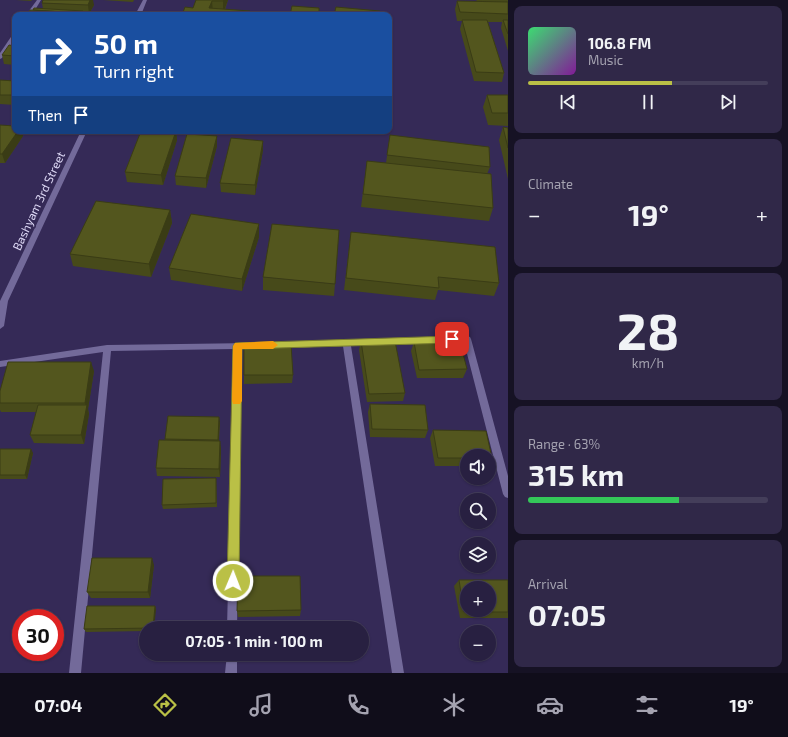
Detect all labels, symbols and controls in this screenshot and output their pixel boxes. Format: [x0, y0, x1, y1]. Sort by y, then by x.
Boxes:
text: 50 m [94, 26, 158, 60]
icon: right [28, 28, 80, 80]
text: 106.8 FM [588, 34, 651, 52]
text: Music [588, 52, 623, 68]
text: Turn right [94, 60, 174, 82]
icon: previous [557, 91, 579, 113]
icon: pause [637, 91, 659, 113]
icon: next [717, 91, 739, 113]
icon: arrive [70, 104, 92, 126]
text: Then [28, 106, 62, 124]
street label: Bashyam 3rd Street [9, 149, 67, 252]
text: Climate [528, 176, 573, 192]
text: 19° [628, 196, 669, 232]
text: − [528, 201, 541, 227]
text: + [756, 201, 768, 227]
text: 28 [617, 298, 679, 360]
pin [435, 322, 469, 356]
icon: arrive [441, 328, 463, 350]
text: km/h [632, 355, 664, 371]
text: Range · 63% [528, 436, 600, 452]
map controls [460, 449, 496, 661]
button: sound [460, 449, 496, 485]
text: 315 km [528, 456, 624, 492]
button: search [460, 493, 496, 529]
button: layers [460, 537, 496, 573]
position arrow [212, 560, 254, 602]
text: Arrival [528, 576, 568, 592]
button: + [460, 581, 496, 617]
text: 07:05 [528, 596, 606, 632]
speed limit sign: 30 [12, 609, 64, 661]
button: − [460, 625, 496, 661]
text: 07:05 · 1 min · 100 m [185, 632, 323, 650]
icon: directions [151, 691, 179, 719]
icon: music [247, 691, 275, 719]
icon: phone [344, 691, 372, 719]
icon: climate [440, 691, 468, 719]
icon: car [536, 691, 564, 719]
icon: filters [633, 691, 661, 719]
text: 07:04 [34, 694, 83, 716]
text: 19° [729, 694, 754, 716]

